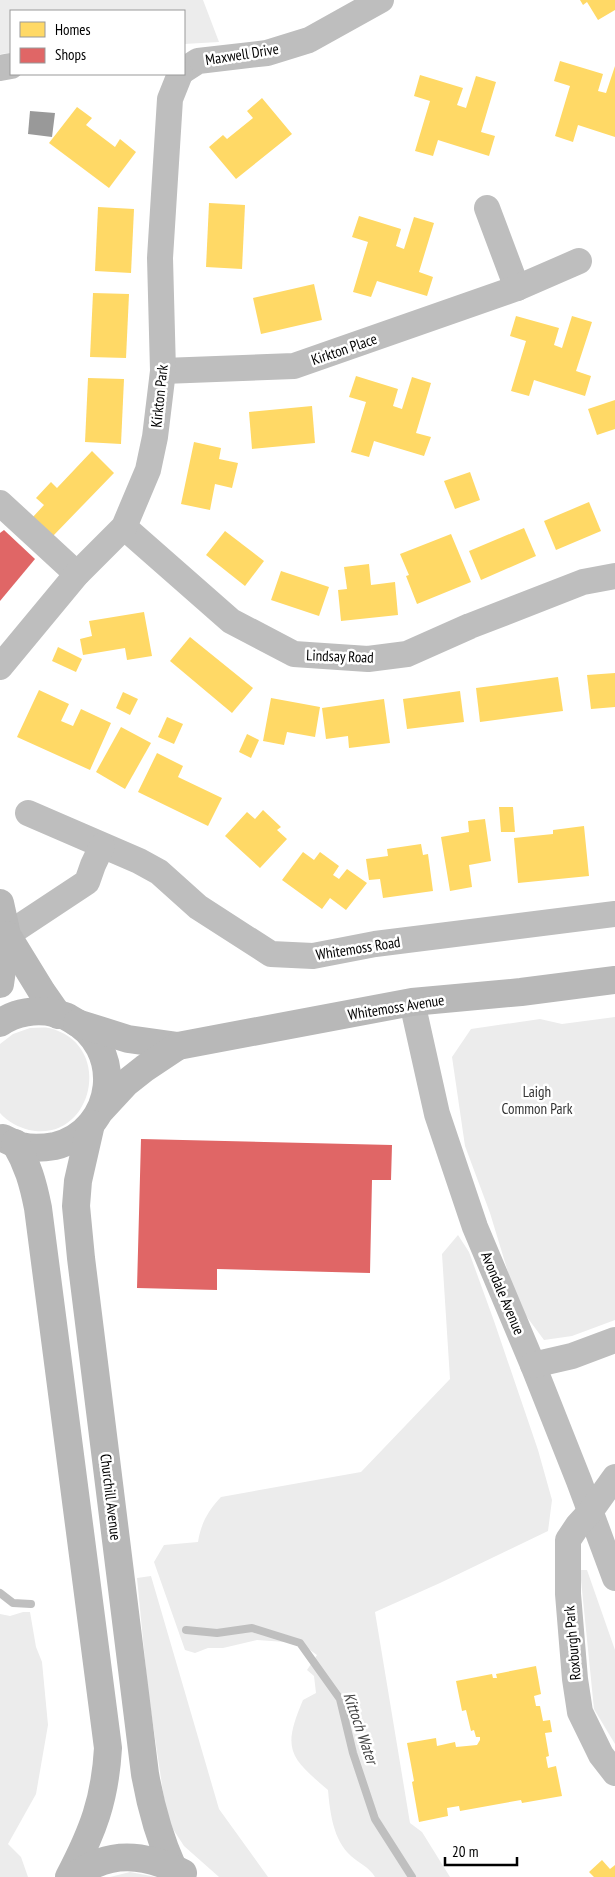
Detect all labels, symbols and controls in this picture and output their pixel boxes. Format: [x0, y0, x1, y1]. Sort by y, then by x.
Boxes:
legend [10, 10, 185, 75]
text: Homes [55, 20, 91, 39]
street label: Maxwell Drive [204, 39, 280, 69]
text: Shops [55, 45, 86, 64]
street label: Kirkton Place [309, 329, 379, 369]
street label: Kirkton Park [146, 363, 172, 428]
street label: Lindsay Road [306, 645, 374, 667]
street label: Whitemoss Road [314, 932, 402, 964]
street label: Whitemoss Avenue [346, 990, 446, 1024]
park label: Laigh Common Park [502, 1082, 573, 1118]
street label: Avondale Avenue [477, 1249, 529, 1337]
street label: Churchill Avenue [96, 1453, 126, 1541]
street label: Roxburgh Park [559, 1605, 585, 1681]
water label: Kittoch Water [339, 1689, 383, 1769]
scale bar [445, 1834, 518, 1866]
text: 20 m [452, 1842, 478, 1861]

